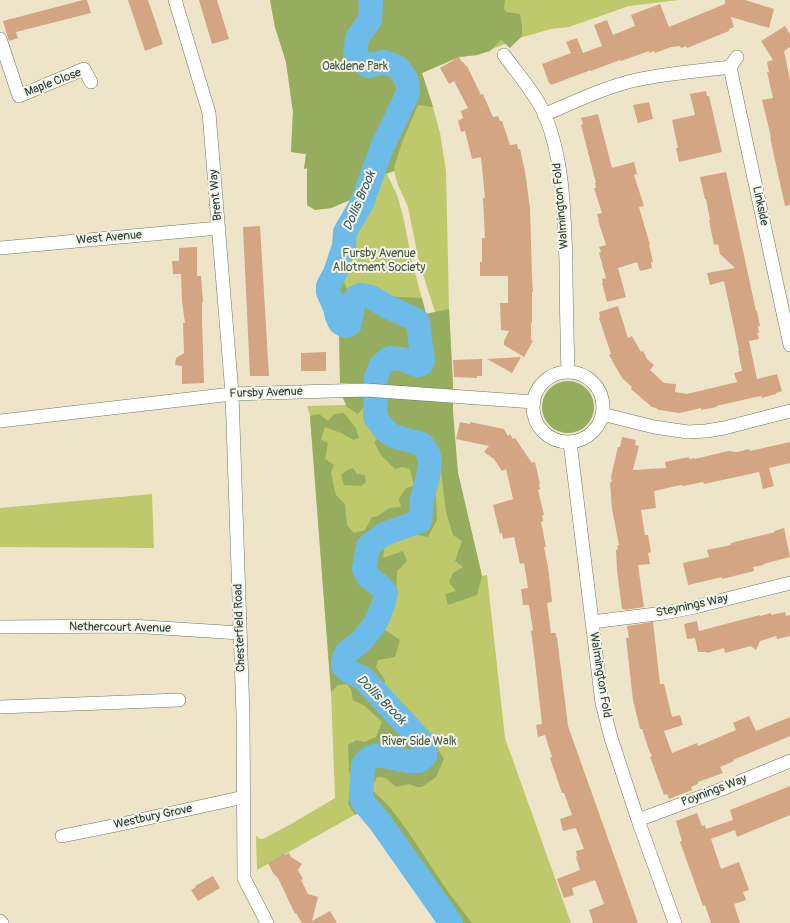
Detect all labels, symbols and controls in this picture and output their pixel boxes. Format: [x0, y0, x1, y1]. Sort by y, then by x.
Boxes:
park label: Oakdene Park [322, 60, 388, 74]
street label: Maple Close [23, 66, 83, 100]
street label: Walmington Fold [550, 162, 572, 250]
street label: Brent Way [207, 169, 225, 221]
water label: Dollis Brook [340, 169, 380, 233]
street label: Linkside [749, 185, 771, 227]
street label: West Avenue [76, 228, 142, 248]
park label: Fursby Avenue Allotment Society [333, 247, 425, 275]
street label: Fursby Avenue [229, 385, 303, 401]
street label: Chesterfield Road [231, 584, 249, 672]
street label: Steynings Way [655, 591, 729, 621]
street label: Nethercourt Avenue [69, 620, 171, 636]
street label: Walmington Fold [586, 631, 614, 719]
water label: Dollis Brook [353, 672, 409, 728]
park label: River Side Walk [382, 735, 456, 749]
street label: Poynings Way [679, 772, 749, 810]
street label: Westbury Grove [112, 802, 194, 832]

